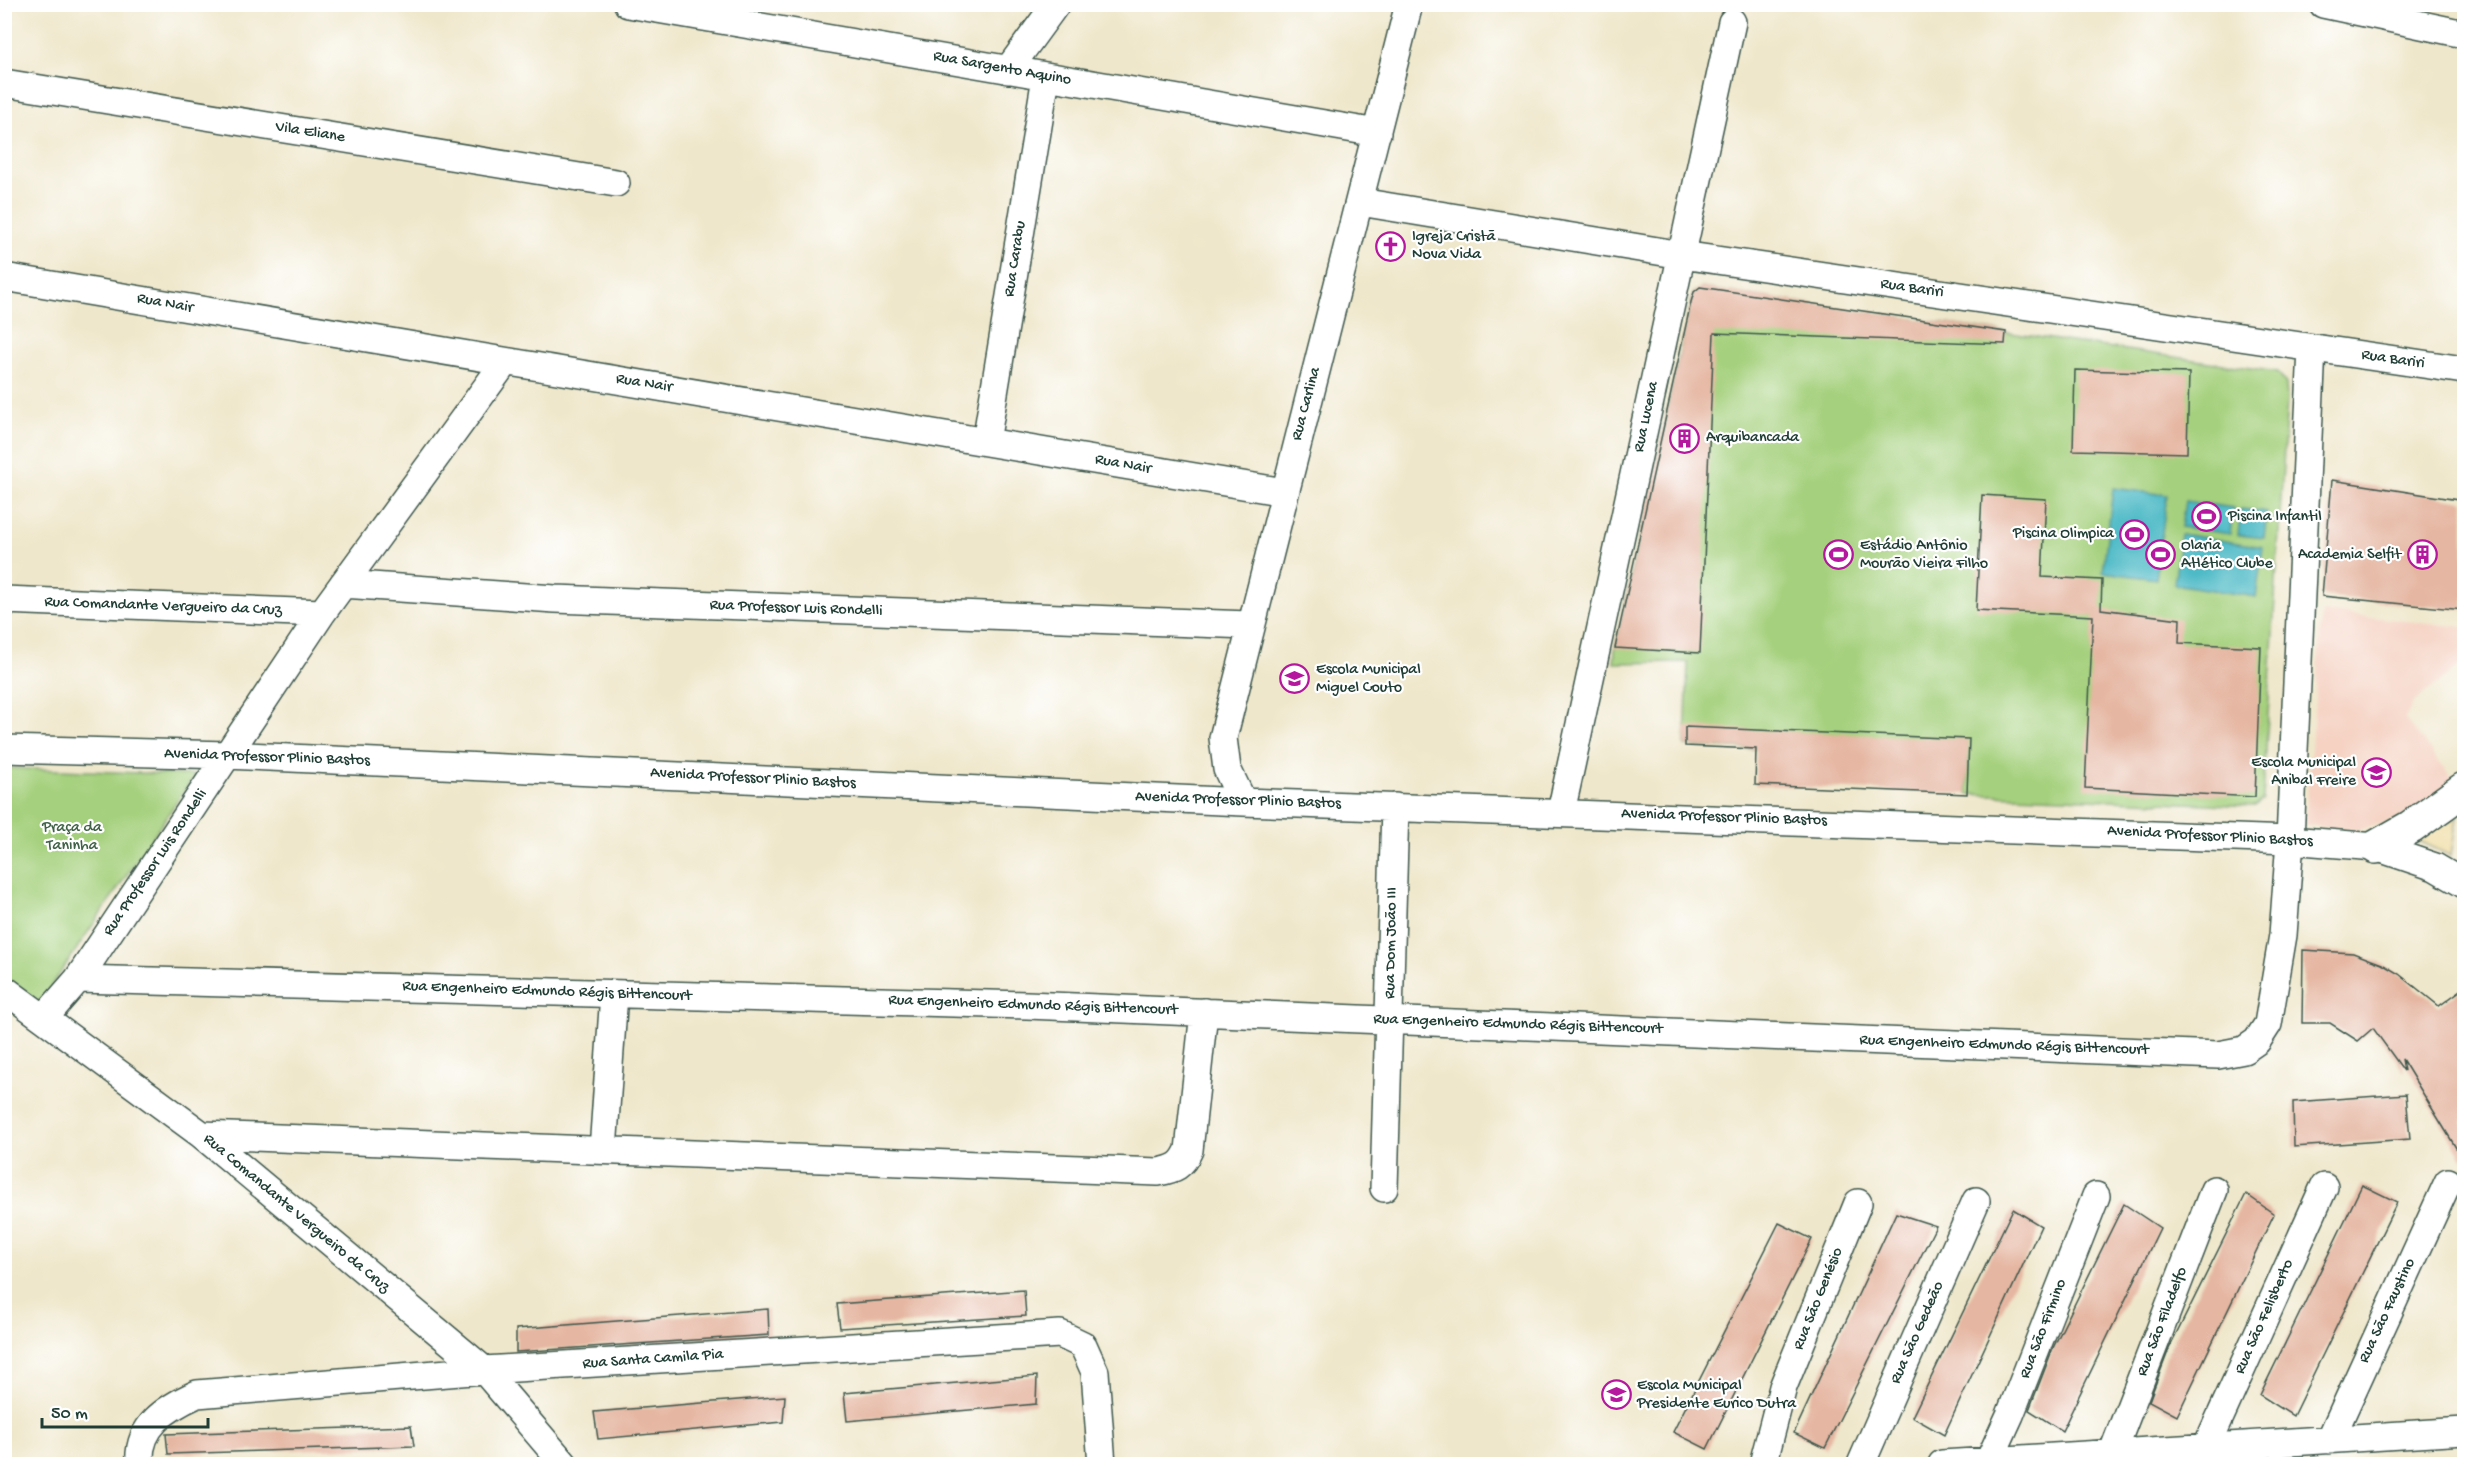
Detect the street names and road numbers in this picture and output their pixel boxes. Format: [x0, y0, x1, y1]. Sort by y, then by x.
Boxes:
street label: Rua Sargento Aquino [931, 47, 1073, 91]
street label: Vila Eliane [273, 118, 347, 148]
street label: Rua Carabu [1001, 219, 1031, 298]
street label: Rua Bariri [1879, 275, 1945, 303]
street label: Rua Nair [135, 290, 196, 319]
street label: Rua Bariri [2360, 346, 2426, 374]
street label: Rua Carlina [1288, 364, 1326, 443]
street label: Rua Nair [614, 370, 675, 398]
street label: Rua Lucena [1630, 379, 1664, 454]
street label: Rua Nair [1093, 451, 1154, 480]
street label: Rua Comandante Vergueiro da Cruz [44, 593, 283, 621]
street label: Rua Professor Luis Rondelli [709, 596, 883, 622]
street label: Avenida Professor Plinio Bastos [164, 745, 371, 771]
street label: Avenida Professor Plinio Bastos [650, 764, 857, 794]
street label: Rua Professor Luis Rondelli [100, 786, 212, 940]
street label: Avenida Professor Plinio Bastos [1135, 788, 1342, 814]
street label: Avenida Professor Plinio Bastos [1621, 805, 1828, 831]
street label: Avenida Professor Plinio Bastos [2107, 822, 2314, 852]
street label: Rua Dom João III [1382, 887, 1402, 999]
street label: Rua Engenheiro Edmundo Régis Bittencourt [402, 977, 693, 1007]
street label: Rua Engenheiro Edmundo Régis Bittencourt [888, 991, 1179, 1021]
street label: Rua Engenheiro Edmundo Régis Bittencourt [1373, 1010, 1664, 1040]
street label: Rua Engenheiro Edmundo Régis Bittencourt [1859, 1031, 2150, 1061]
street label: Rua Comandante Vergueiro da Cruz [199, 1130, 394, 1298]
street label: Rua São Genésio [1790, 1245, 1848, 1353]
street label: Rua São Faustino [2355, 1256, 2421, 1366]
street label: Rua São Felisberto [2231, 1257, 2299, 1377]
street label: Rua São Filadelfo [2133, 1265, 2193, 1379]
street label: Rua São Firmino [2016, 1277, 2072, 1381]
street label: Rua São Gedeão [1887, 1279, 1949, 1387]
street label: Rua Santa Camila Pia [582, 1346, 725, 1374]

